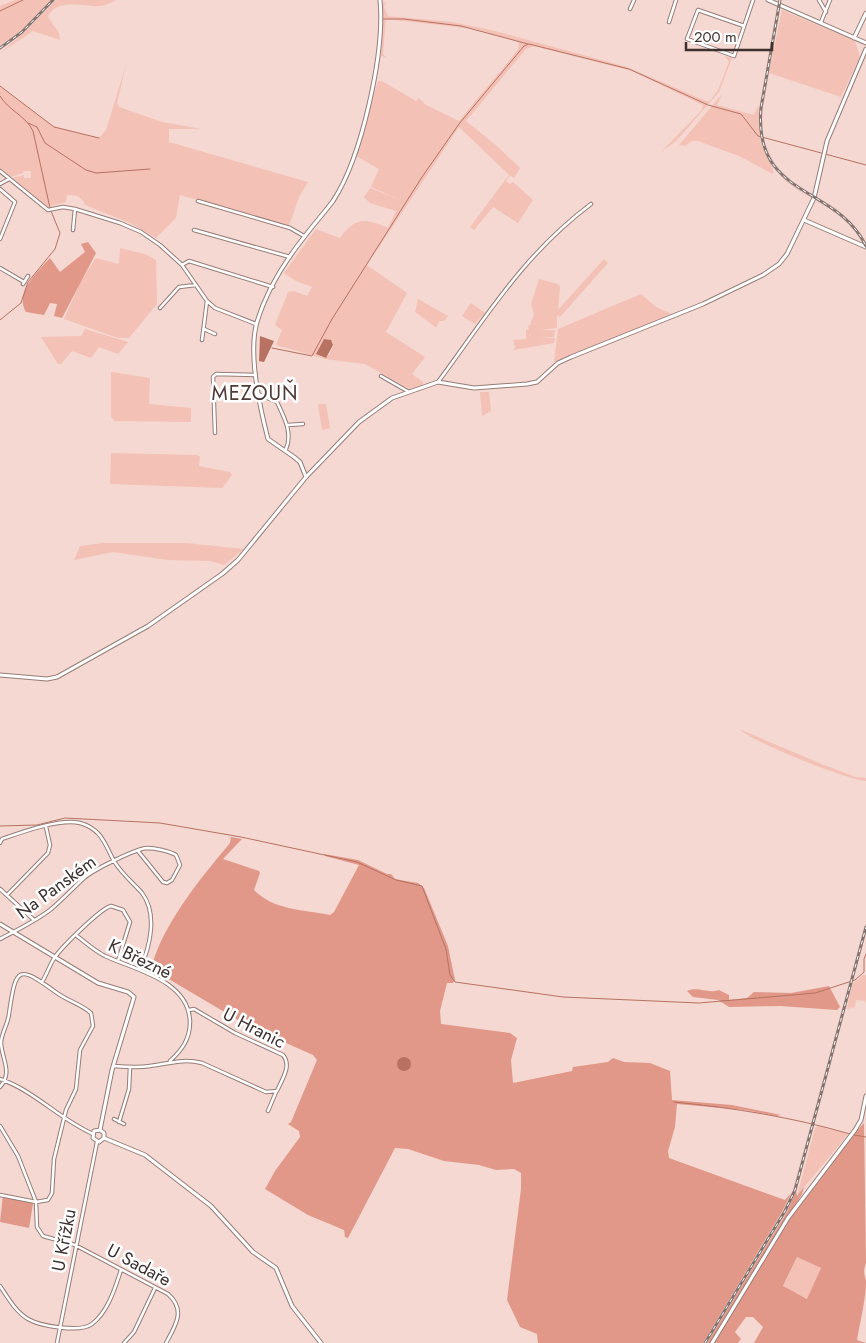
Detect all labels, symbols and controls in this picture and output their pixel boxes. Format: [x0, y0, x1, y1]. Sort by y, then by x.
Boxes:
scale bar [686, 20, 772, 52]
text: 200 m [694, 26, 737, 48]
district label: MEZOUŇ [212, 379, 298, 408]
street label: Na Panském [10, 849, 102, 925]
street label: K Březné [104, 933, 176, 985]
street label: U Hranic [218, 1001, 290, 1055]
street label: U Křížku [45, 1207, 83, 1273]
street label: U Sadaře [102, 1237, 176, 1293]

